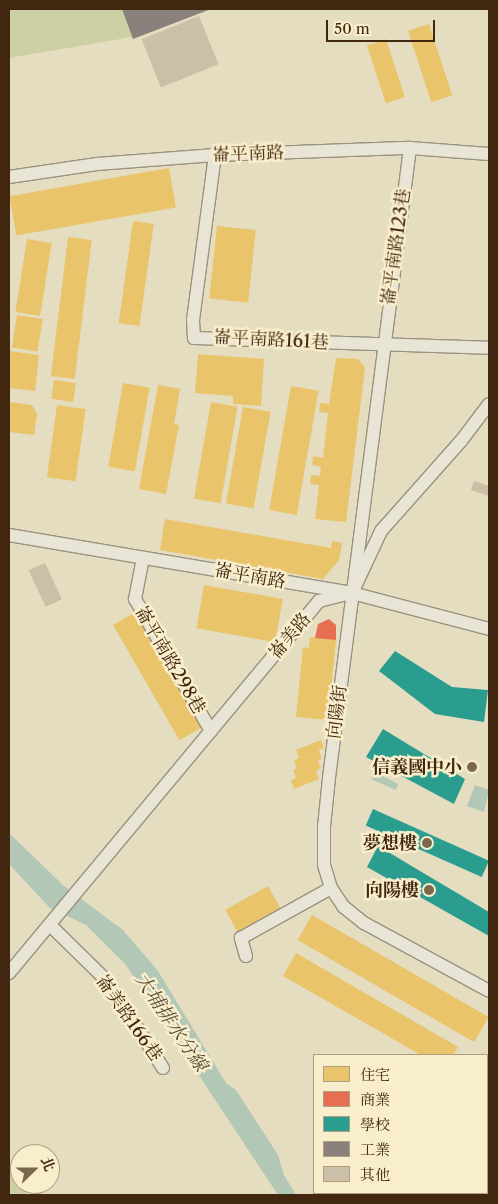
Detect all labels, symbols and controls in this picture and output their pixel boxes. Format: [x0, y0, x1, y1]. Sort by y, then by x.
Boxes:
scale bar [328, 10, 437, 42]
text: 50 m [334, 19, 370, 38]
street label: 崙平南路 [212, 142, 284, 166]
street label: 崙平南路123巷 [377, 187, 415, 307]
street label: 崙平南路161巷 [213, 326, 329, 354]
street label: 崙平南路 [213, 559, 287, 593]
street label: 崙平南路298巷 [130, 602, 210, 718]
street label: 崙美路 [264, 608, 316, 664]
street label: 向陽街 [323, 684, 351, 740]
place label: 信義國中小 [372, 756, 462, 778]
marker: 信義國中小 [466, 761, 478, 773]
place label: 夢想樓 [363, 832, 417, 854]
marker: 夢想樓 [421, 837, 433, 849]
place label: 向陽樓 [365, 879, 419, 901]
marker: 向陽樓 [423, 884, 435, 896]
water label: 大埔排水分線 [130, 968, 212, 1076]
street label: 崙美路166巷 [91, 971, 167, 1065]
legend [313, 1054, 488, 1194]
text: 住宅 [360, 1065, 390, 1084]
text: 商業 [360, 1090, 390, 1109]
text: 學校 [360, 1115, 390, 1134]
text: 工業 [360, 1140, 390, 1159]
north arrow [10, 1144, 60, 1194]
text: 北 [37, 1154, 59, 1174]
text: 其他 [360, 1165, 390, 1184]

